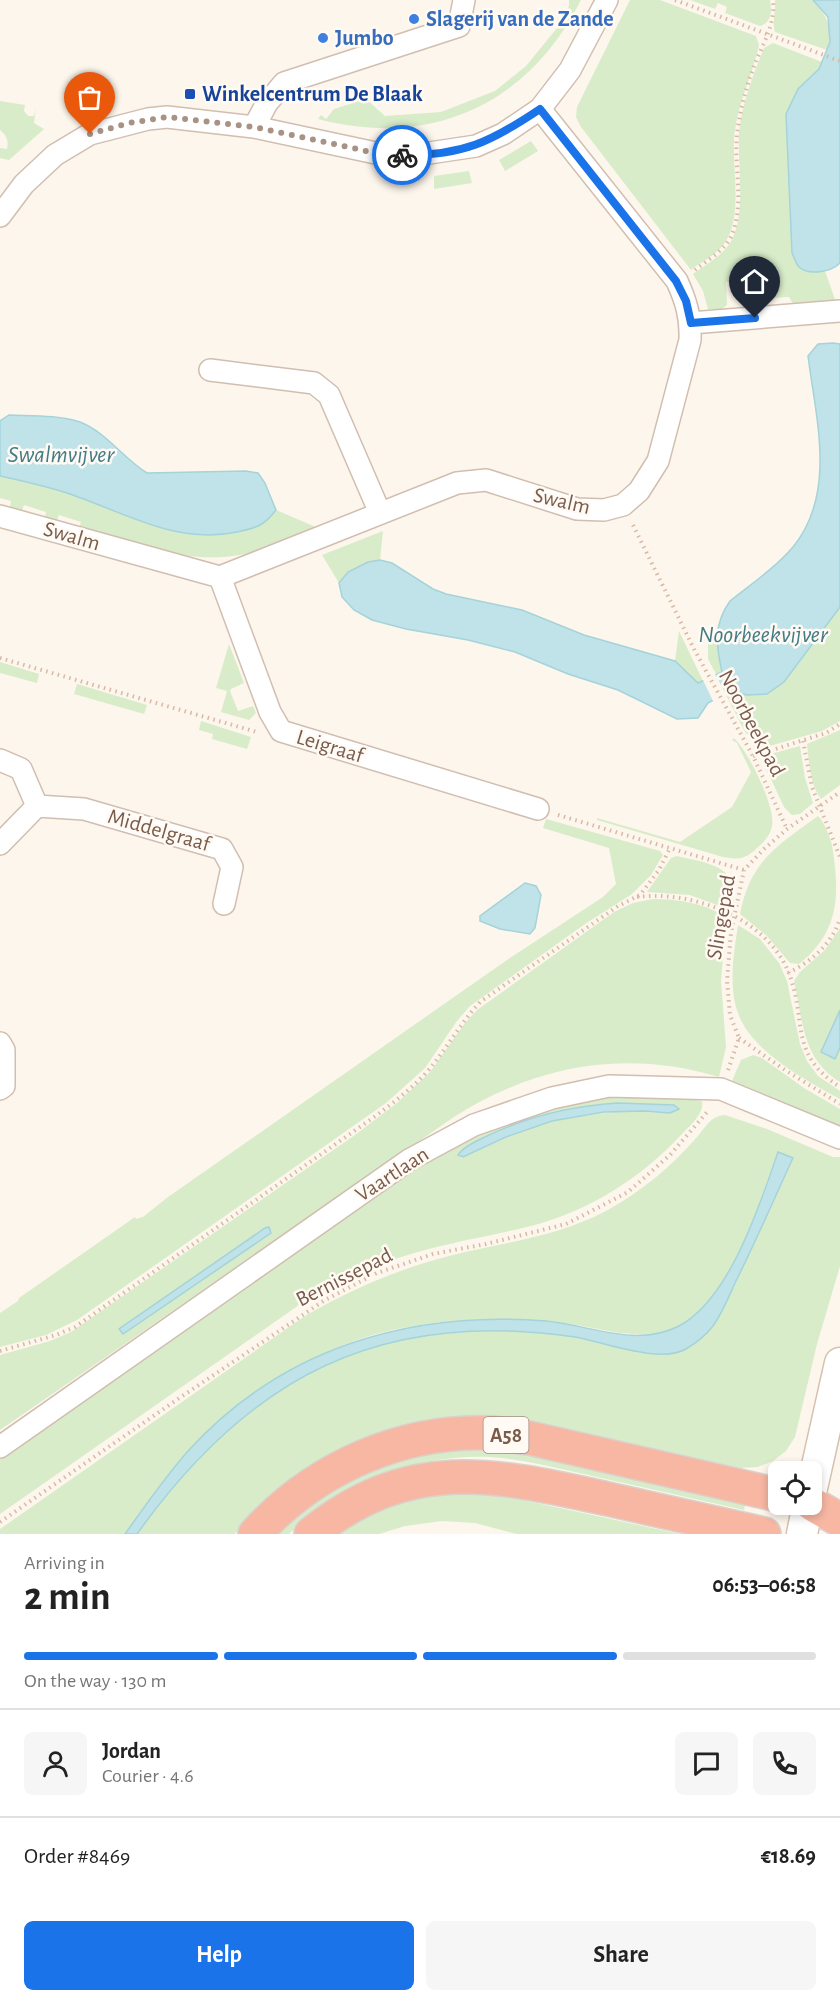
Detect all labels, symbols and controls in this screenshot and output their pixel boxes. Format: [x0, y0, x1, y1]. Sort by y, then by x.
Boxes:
place label: Slagerij van de Zande [426, 8, 614, 31]
marker: Slagerij van de Zande [407, 12, 421, 26]
place label: Jumbo [335, 27, 394, 49]
marker: Jumbo [316, 31, 330, 45]
pin [64, 72, 115, 134]
icon: bag [73, 81, 106, 114]
place label: Winkelcentrum De Blaak [202, 83, 423, 105]
marker: Winkelcentrum De Blaak [183, 87, 197, 101]
courier [372, 125, 432, 185]
icon: bike [386, 139, 419, 172]
pin [729, 256, 780, 318]
icon: home [738, 265, 771, 298]
water label: Swalmvijver [8, 443, 115, 467]
street label: Swalm [531, 484, 593, 518]
street label: Swalm [41, 517, 103, 555]
water label: Noorbeekvijver [698, 623, 829, 647]
street label: Noorbeekpad [715, 666, 789, 780]
street label: Leigraaf [294, 725, 367, 767]
street label: Middelgraaf [105, 805, 214, 855]
street label: Slingepad [703, 873, 739, 961]
street label: Vaartlaan [351, 1142, 433, 1206]
street label: Bernissepad [292, 1243, 396, 1311]
road number: A58 [484, 1417, 528, 1453]
map controls [768, 1461, 822, 1515]
button: locate [768, 1461, 822, 1515]
text: Arriving in [24, 1553, 105, 1573]
text: 06:53–06:58 [712, 1574, 816, 1596]
text: 2 min [24, 1578, 111, 1617]
text: On the way · 130 m [24, 1671, 166, 1691]
button: person [24, 1732, 87, 1795]
button: chat [675, 1732, 738, 1795]
button: phone [753, 1732, 816, 1795]
text: Jordan [102, 1740, 161, 1762]
text: Courier · 4.6 [102, 1766, 194, 1786]
text: Order #8469 [24, 1845, 130, 1867]
text: €18.69 [761, 1845, 816, 1867]
button: Help [24, 1921, 414, 1990]
button: Share [426, 1921, 816, 1990]

